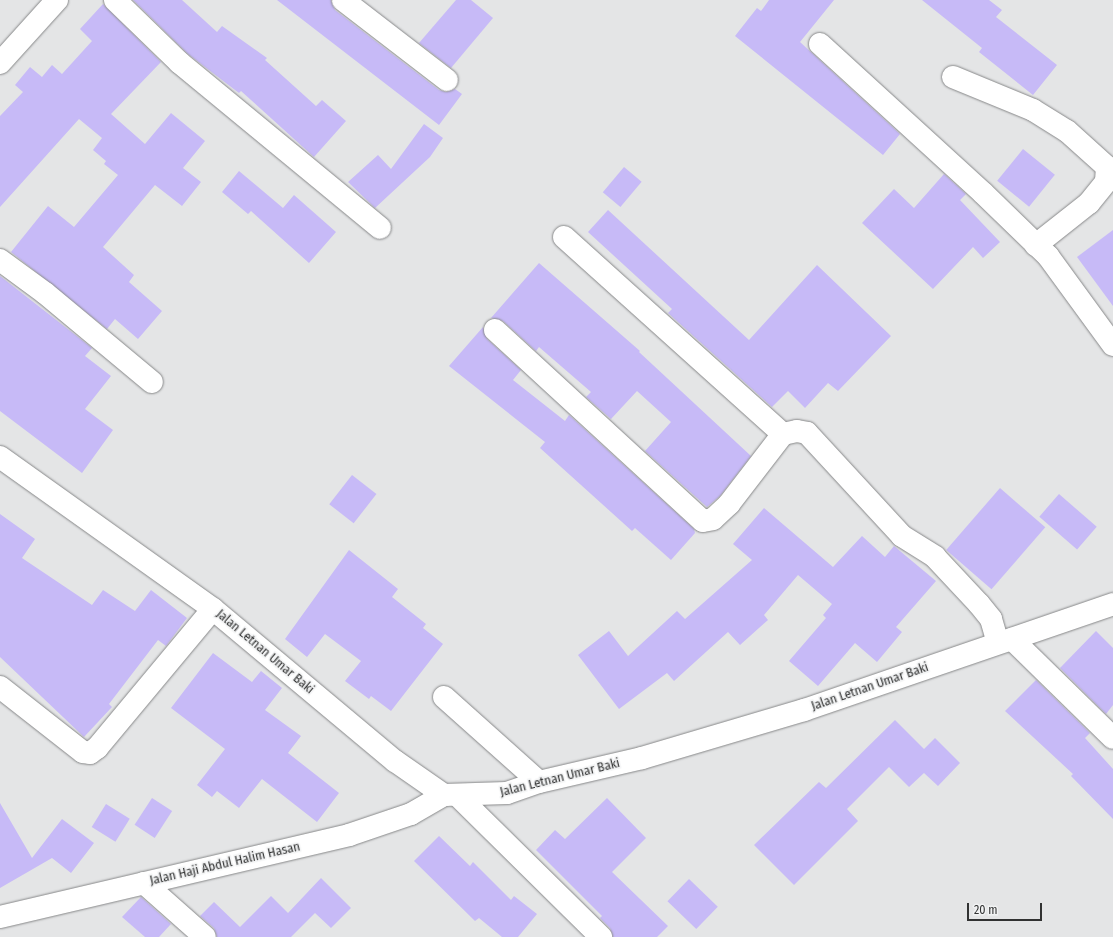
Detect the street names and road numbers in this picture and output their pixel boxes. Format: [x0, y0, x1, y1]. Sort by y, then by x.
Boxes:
street label: Jalan Letnan Umar Baki [213, 606, 317, 698]
street label: Jalan Letnan Umar Baki [809, 660, 931, 714]
street label: Jalan Letnan Umar Baki [498, 756, 622, 800]
street label: Jalan Haji Abdul Halim Hasan [148, 839, 302, 889]

